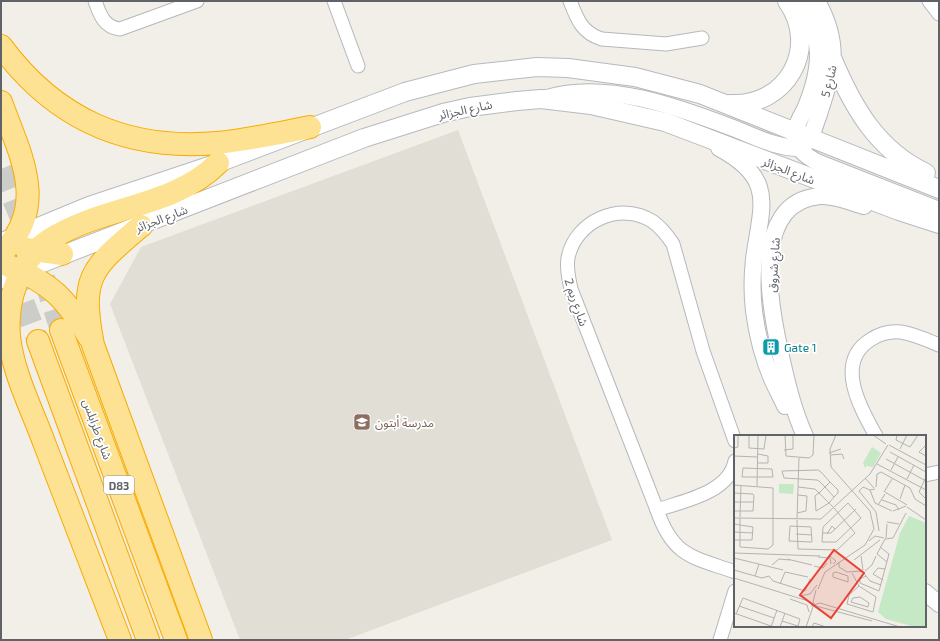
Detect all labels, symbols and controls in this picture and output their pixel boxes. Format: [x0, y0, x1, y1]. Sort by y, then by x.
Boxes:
street label: شارع 5 [817, 64, 842, 99]
street label: شارع الجزائر [436, 96, 494, 125]
street label: شارع الجزائر [759, 153, 817, 189]
street label: شارع الجزائر [132, 202, 190, 238]
street label: شارع شروق [764, 237, 785, 293]
street label: شارع ريم 2 [559, 276, 592, 329]
building icon: Gate 1 [761, 337, 781, 357]
place label: Gate 1 [784, 340, 817, 354]
street label: شارع طرابلس [78, 397, 115, 462]
school or university icon: مدرسة أبتون [352, 412, 372, 432]
place label: مدرسة أبتون [375, 415, 434, 430]
inset map [734, 435, 926, 627]
road number: D83 [104, 476, 134, 494]

